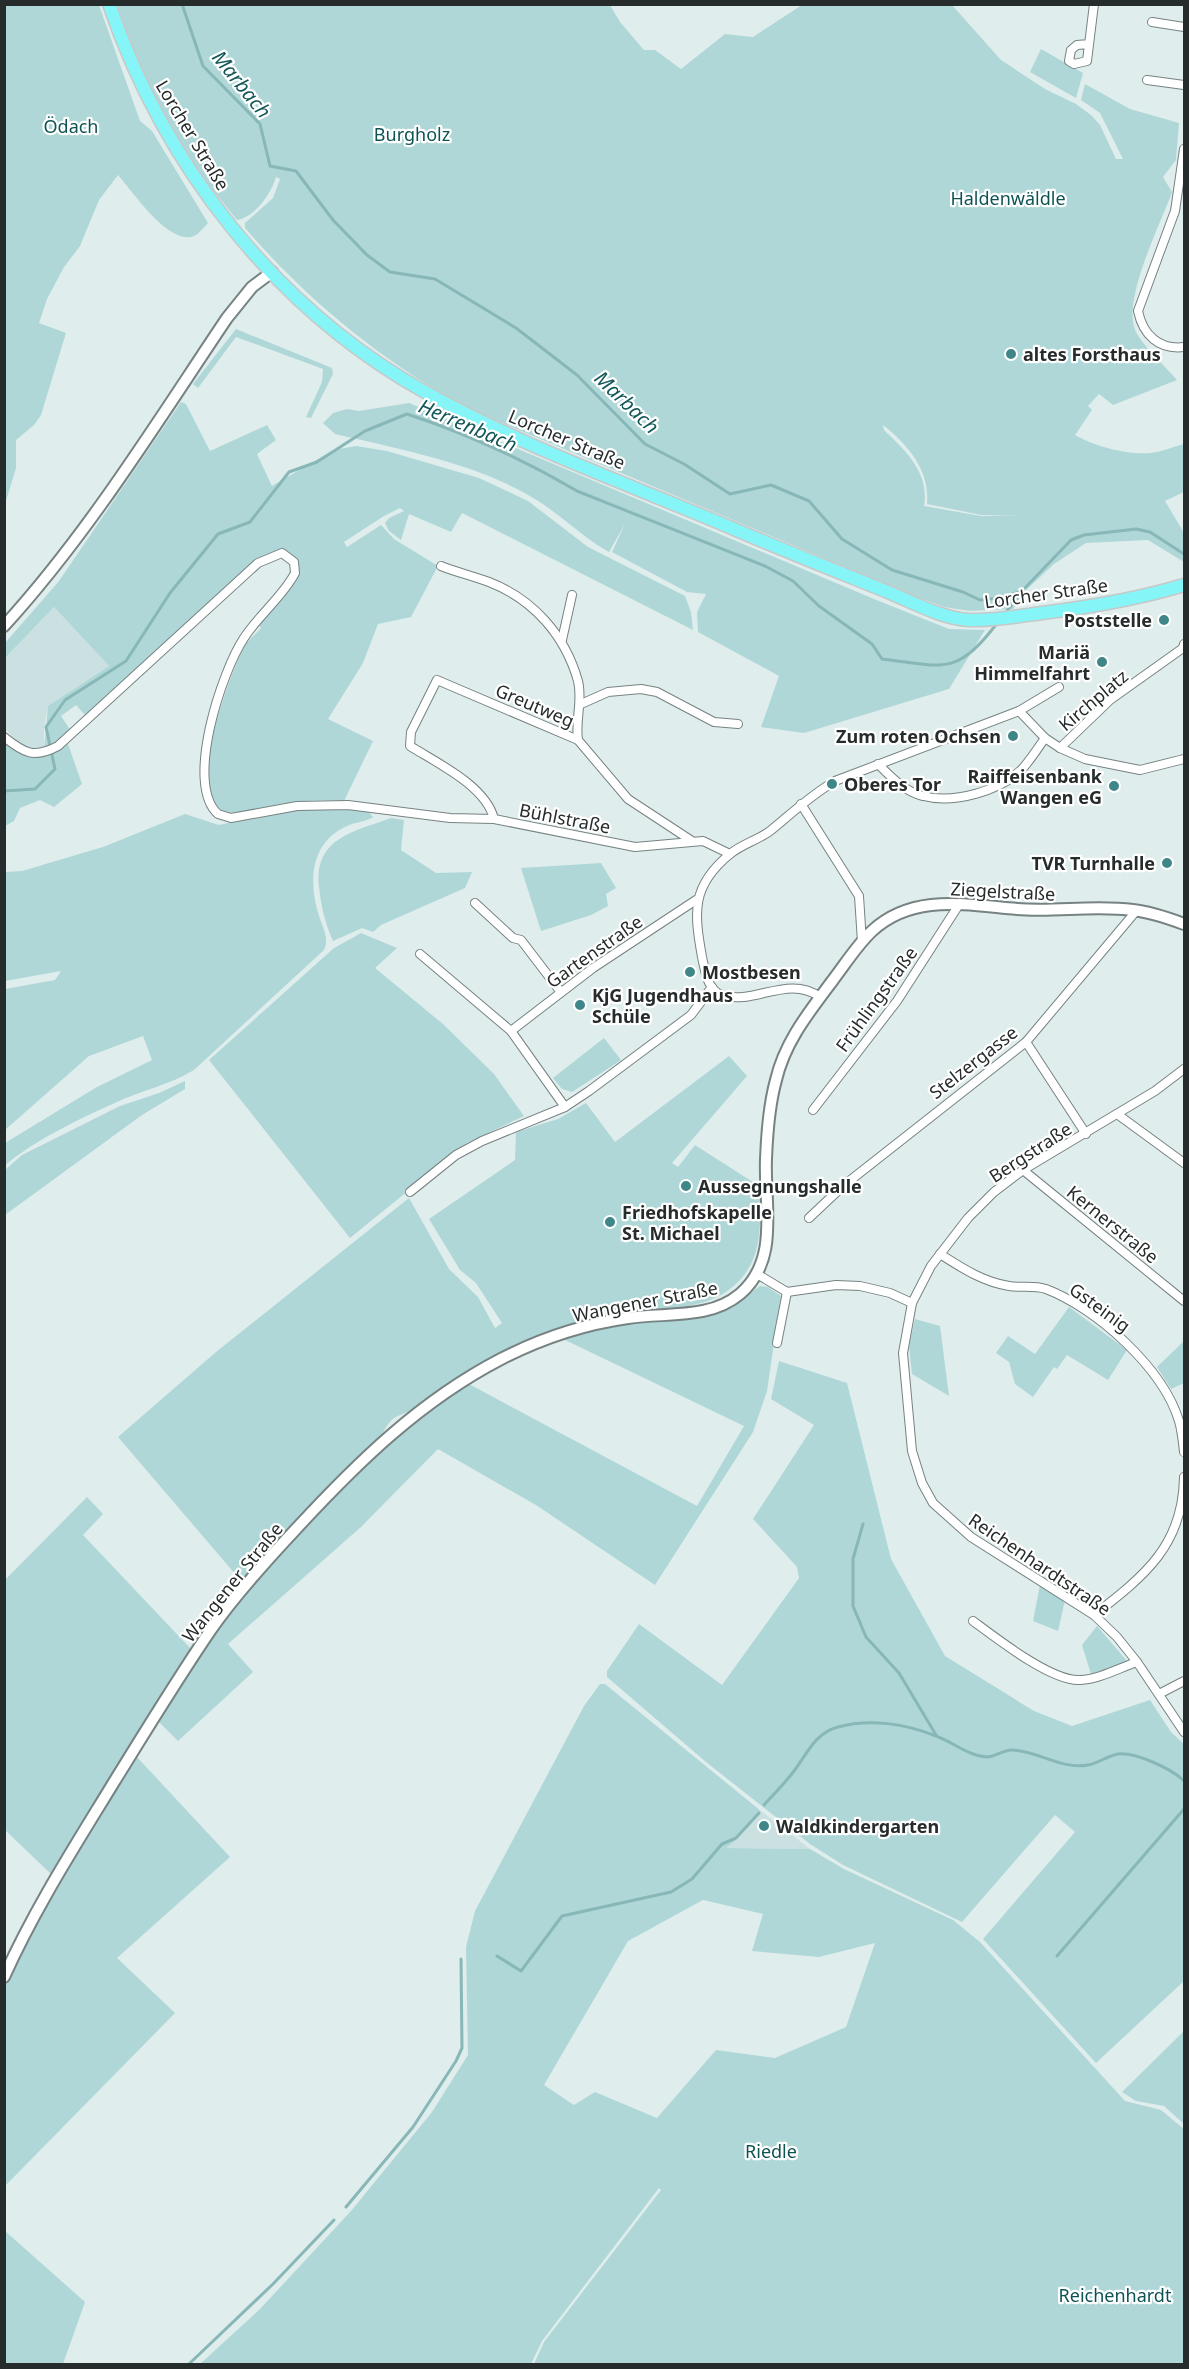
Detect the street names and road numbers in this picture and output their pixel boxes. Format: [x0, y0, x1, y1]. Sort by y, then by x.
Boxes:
street label: Lorcher Straße [151, 75, 235, 195]
street label: Lorcher Straße [505, 404, 629, 474]
street label: Lorcher Straße [983, 572, 1109, 614]
street label: Kirchplatz [1053, 664, 1133, 736]
street label: Greutweg [492, 678, 578, 732]
street label: Bühlstraße [517, 797, 613, 839]
street label: Ziegelstraße [950, 876, 1056, 906]
street label: Gartenstraße [541, 909, 647, 993]
street label: Frühlingstraße [830, 942, 922, 1056]
street label: Stelzergasse [924, 1020, 1022, 1104]
street label: Bergstraße [984, 1116, 1076, 1188]
street label: Kernerstraße [1062, 1180, 1164, 1268]
street label: Wangener Straße [570, 1275, 720, 1327]
street label: Gsteinig [1065, 1277, 1135, 1337]
street label: Reichenhardtstraße [964, 1507, 1116, 1621]
street label: Wangener Straße [176, 1517, 288, 1647]

